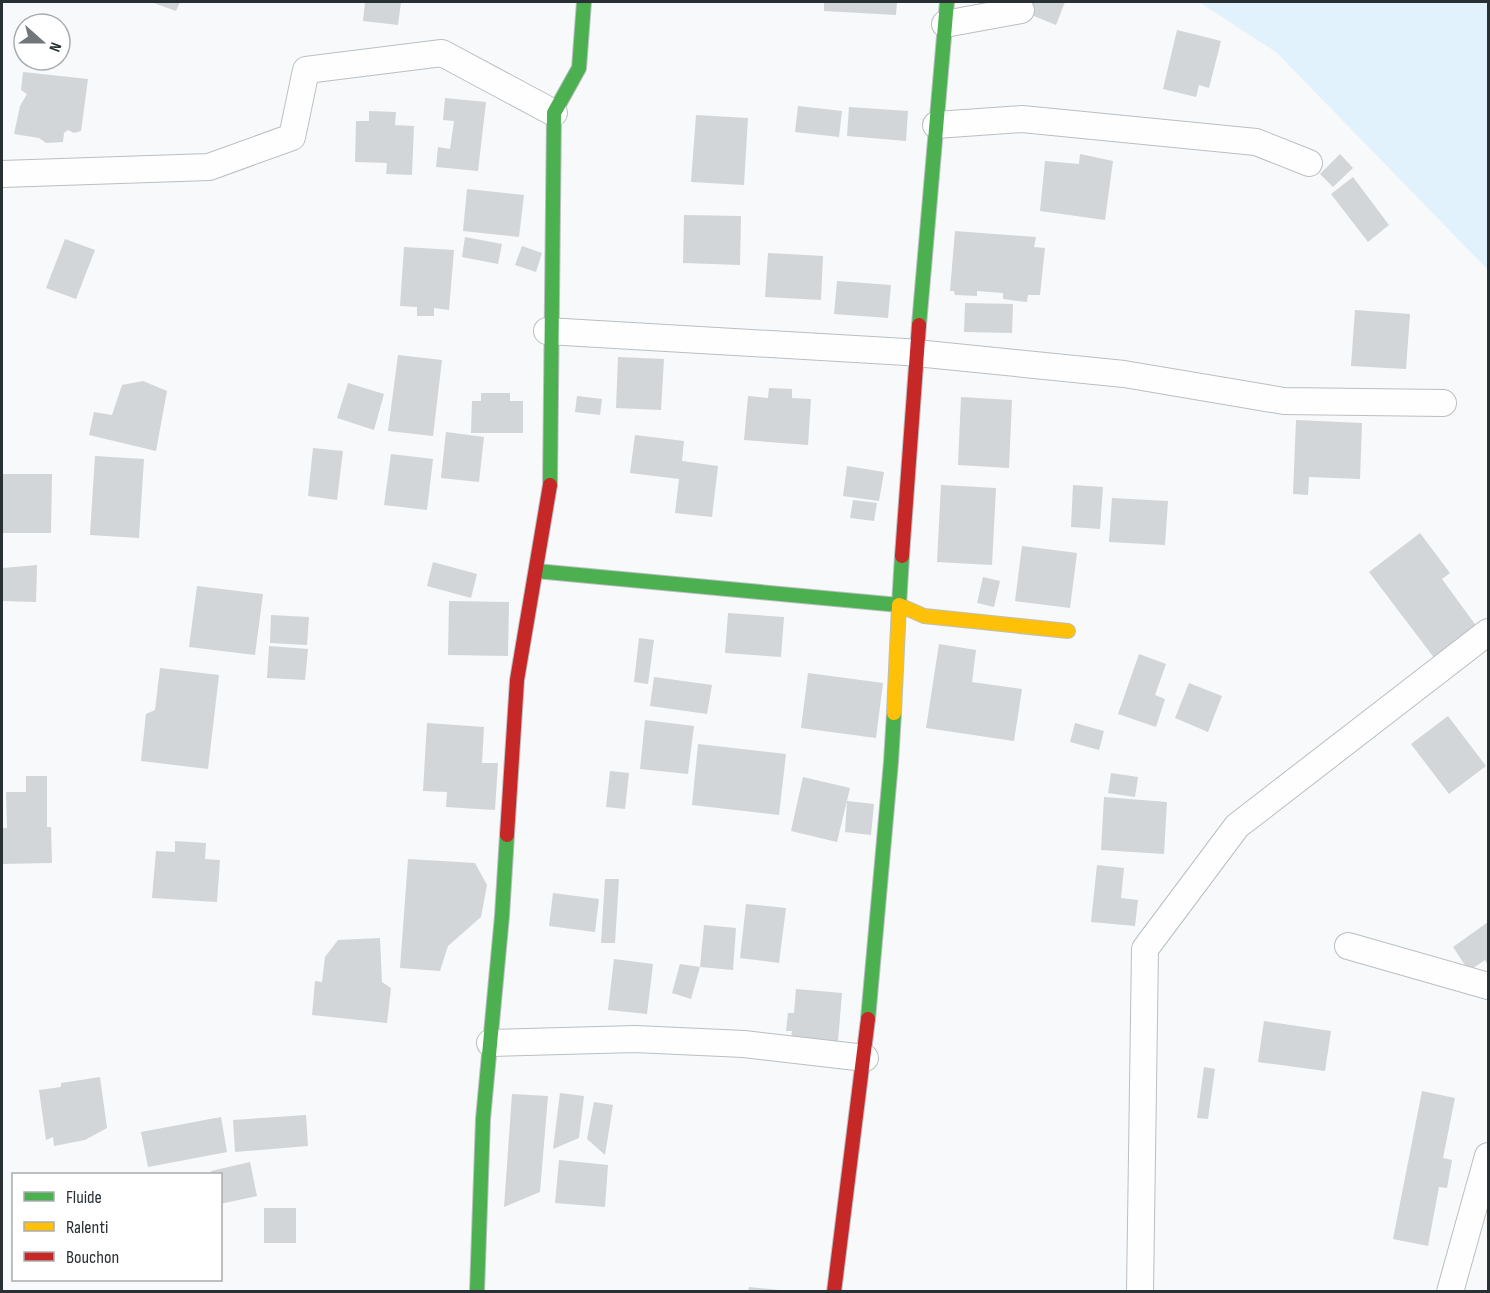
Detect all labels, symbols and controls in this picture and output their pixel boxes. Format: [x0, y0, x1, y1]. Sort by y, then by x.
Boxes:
north arrow [12, 12, 72, 72]
text: N [44, 39, 65, 54]
legend [12, 1173, 222, 1281]
text: Fluide [66, 1187, 102, 1208]
text: Ralenti [66, 1217, 108, 1238]
text: Bouchon [66, 1247, 119, 1268]

